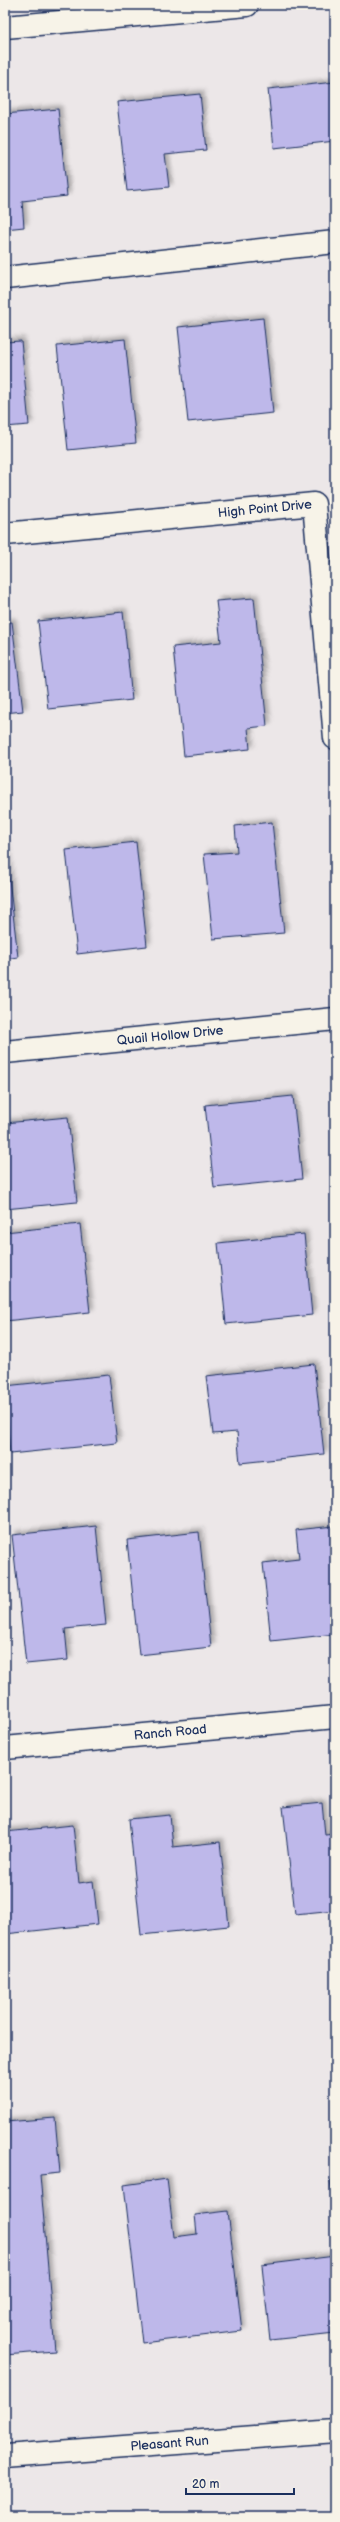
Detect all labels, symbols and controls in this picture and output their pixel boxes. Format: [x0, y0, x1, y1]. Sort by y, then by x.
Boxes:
street label: High Point Drive [217, 496, 313, 521]
street label: Quail Hollow Drive [116, 1022, 224, 1049]
street label: Ranch Road [133, 1721, 207, 1744]
street label: Pleasant Run [130, 2433, 209, 2454]
scale bar [186, 2470, 294, 2496]
text: 20 m [192, 2477, 219, 2492]

